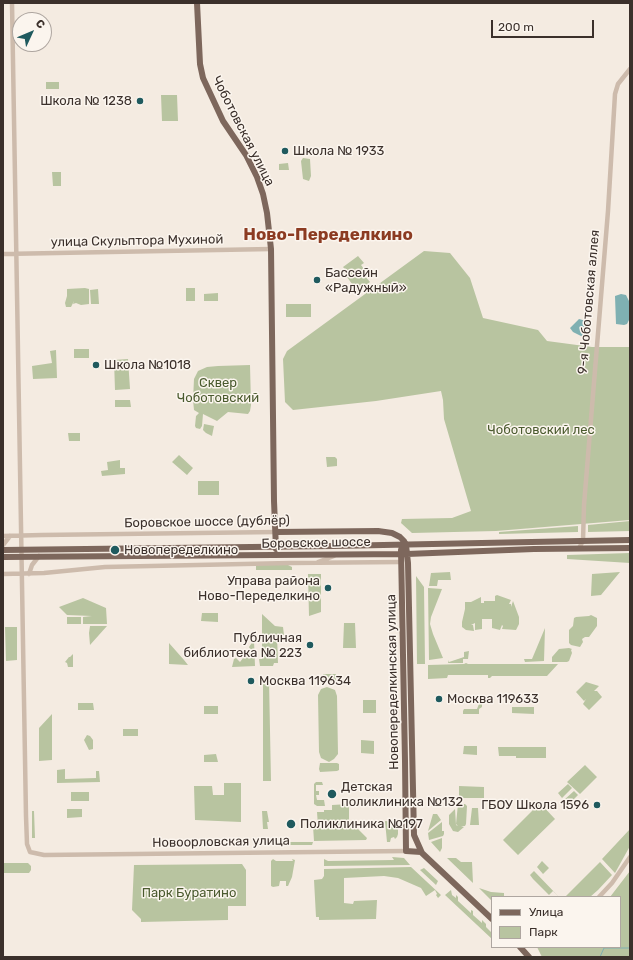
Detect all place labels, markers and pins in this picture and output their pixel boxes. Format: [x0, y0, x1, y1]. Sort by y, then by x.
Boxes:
place label: Школа № 1238 [40, 93, 132, 109]
marker: Школа № 1238 [135, 96, 145, 106]
place label: Школа № 1933 [293, 143, 384, 159]
marker: Школа № 1933 [280, 146, 290, 156]
place label: Бассейн «Радужный» [325, 265, 407, 296]
marker: Бассейн «Радужный» [312, 275, 322, 285]
place label: Школа №1018 [104, 357, 191, 373]
marker: Школа №1018 [91, 360, 101, 370]
place label: Новопеределкино [124, 542, 238, 558]
marker: Новопеределкино [109, 544, 121, 556]
place label: Управа района Ново-Переделкино [198, 573, 320, 604]
marker: Управа района Ново-Переделкино [323, 583, 333, 593]
place label: Публичная библиотека № 223 [183, 630, 302, 661]
marker: Публичная библиотека № 223 [305, 640, 315, 650]
place label: Москва 119634 [259, 673, 351, 689]
marker: Москва 119634 [246, 676, 256, 686]
place label: Москва 119633 [447, 691, 539, 707]
marker: Москва 119633 [434, 694, 444, 704]
place label: Детская поликлиника №132 [341, 779, 463, 810]
marker: Детская поликлиника №132 [326, 788, 338, 800]
place label: ГБОУ Школа 1596 [481, 797, 589, 813]
marker: ГБОУ Школа 1596 [592, 800, 602, 810]
place label: Поликлиника №197 [300, 816, 423, 832]
marker: Поликлиника №197 [285, 818, 297, 830]

